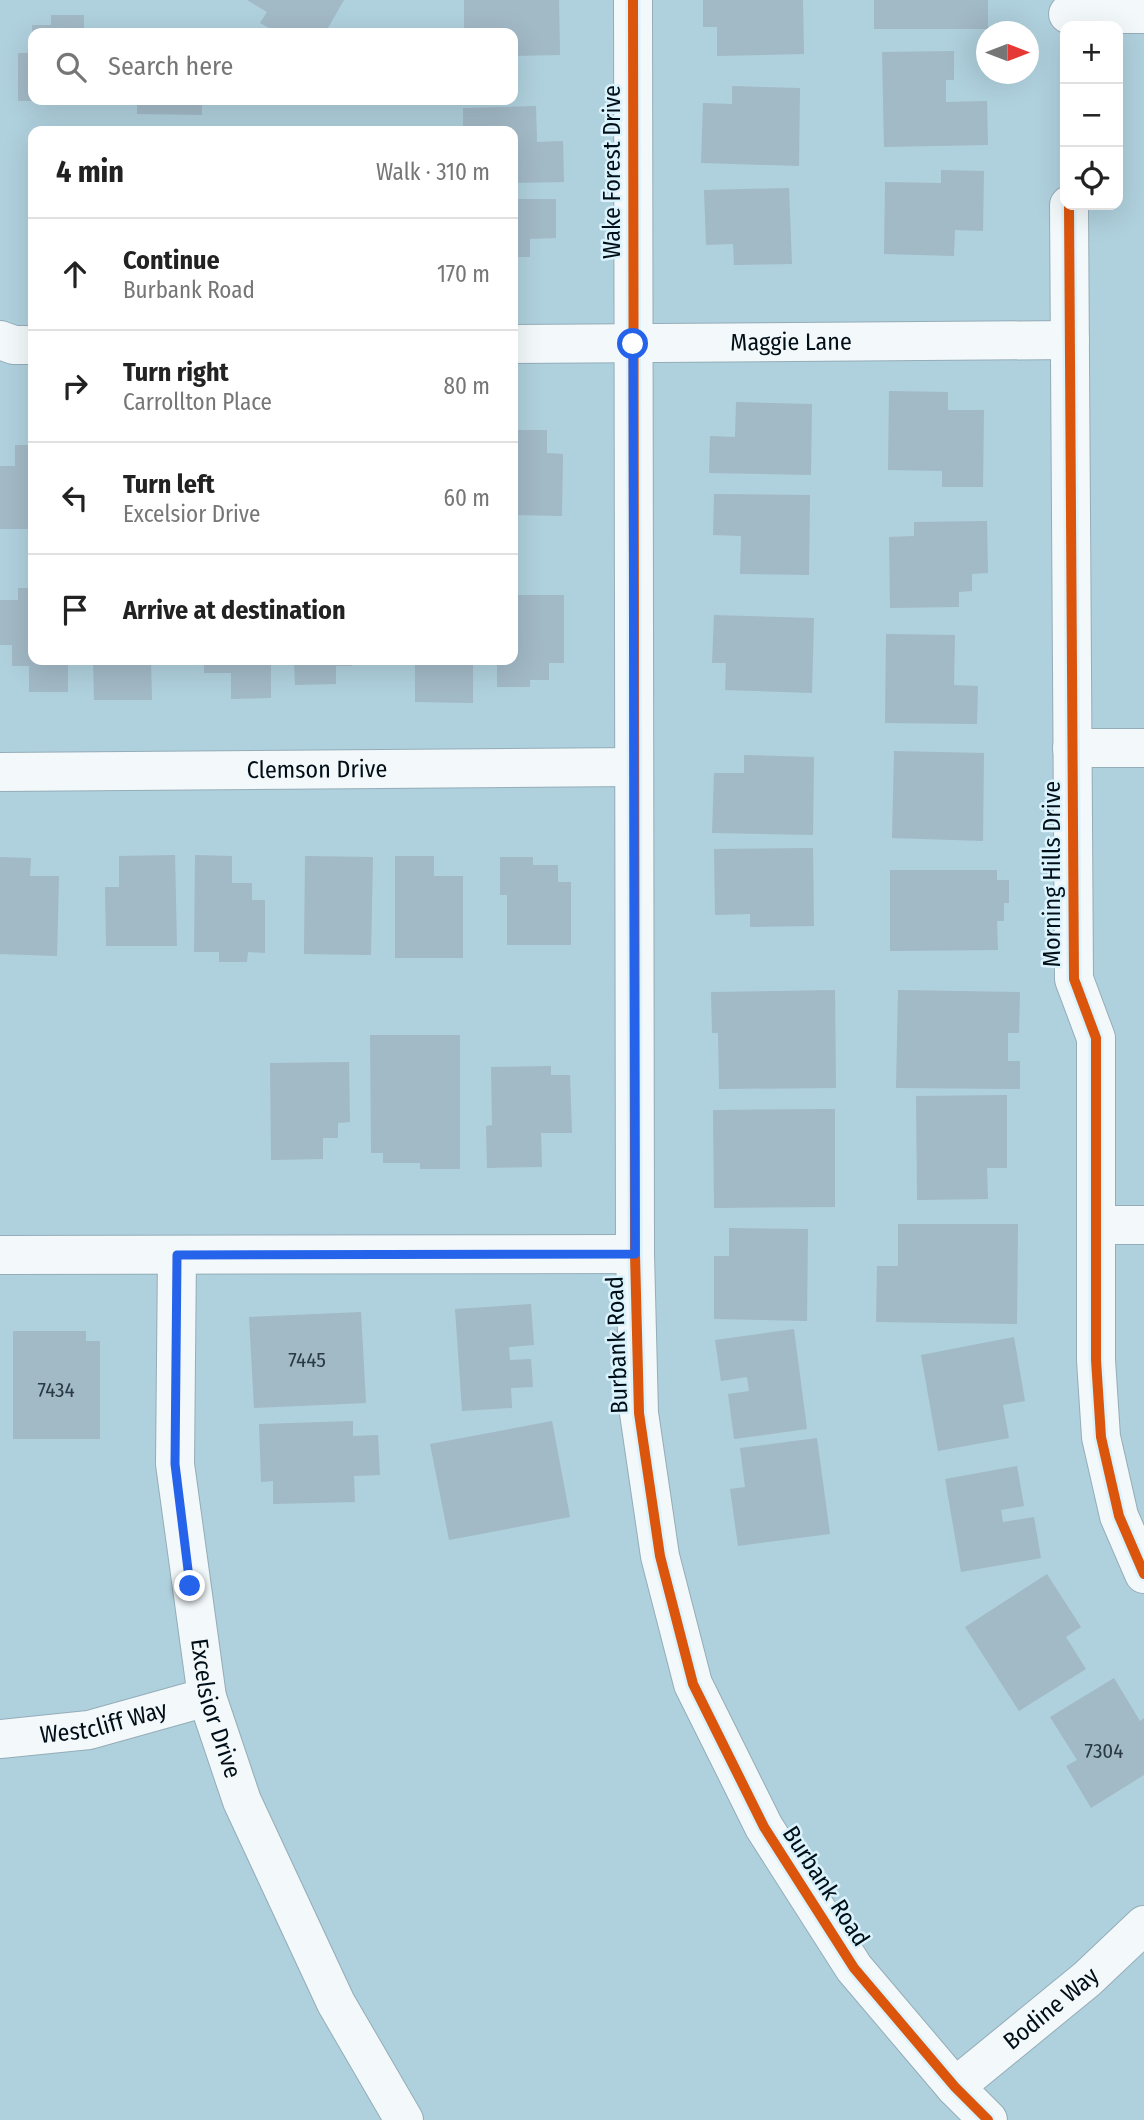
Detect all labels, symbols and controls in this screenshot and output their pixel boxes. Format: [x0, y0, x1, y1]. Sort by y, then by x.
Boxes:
north arrow [976, 21, 1039, 84]
map controls [1060, 21, 1123, 210]
button: + [1060, 21, 1123, 84]
search box [28, 28, 518, 105]
icon: search [52, 48, 90, 86]
text: Search here [108, 51, 233, 82]
button: − [1060, 84, 1123, 147]
street label: Wake Forest Drive [598, 85, 626, 259]
button: locate [1060, 147, 1123, 210]
text: 4 min [56, 154, 124, 190]
text: Walk · 310 m [376, 158, 490, 186]
text: Continue [123, 245, 220, 276]
icon: ahead [56, 255, 94, 293]
text: 170 m [437, 260, 490, 288]
text: Burbank Road [123, 276, 255, 304]
route start [617, 328, 648, 359]
street label: Maggie Lane [730, 328, 852, 356]
text: Turn right [123, 357, 229, 388]
icon: right [56, 367, 94, 405]
text: 80 m [443, 372, 490, 400]
text: Carrollton Place [123, 388, 272, 416]
text: Turn left [123, 469, 215, 500]
icon: left [56, 479, 94, 517]
text: 60 m [444, 484, 490, 512]
text: Excelsior Drive [123, 500, 260, 528]
icon: arrive [56, 591, 94, 629]
text: Arrive at destination [123, 595, 346, 626]
street label: Clemson Drive [247, 755, 387, 784]
street label: Morning Hills Drive [1038, 781, 1066, 967]
street label: Burbank Road [601, 1276, 633, 1414]
house number: 7445 [288, 1347, 326, 1373]
house number: 7434 [37, 1377, 75, 1403]
route end [174, 1570, 205, 1601]
street label: Excelsior Drive [185, 1637, 247, 1782]
street label: Westcliff Way [38, 1695, 171, 1749]
house number: 7304 [1085, 1738, 1123, 1764]
street label: Burbank Road [777, 1821, 875, 1951]
street label: Bodine Way [998, 1961, 1105, 2055]

